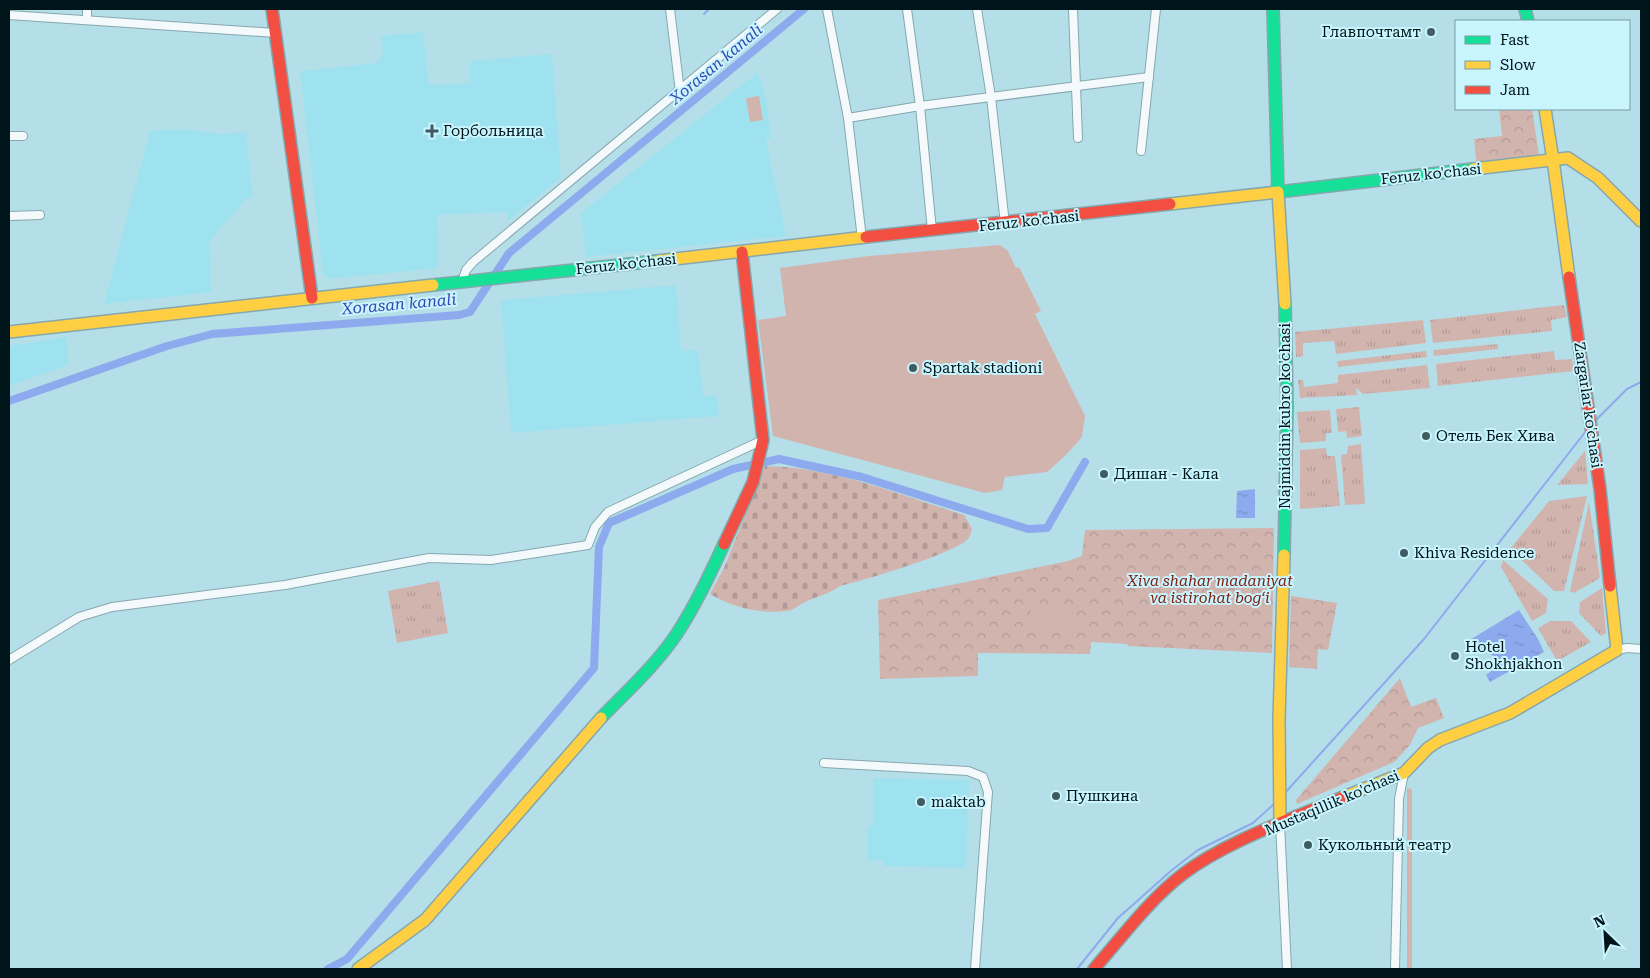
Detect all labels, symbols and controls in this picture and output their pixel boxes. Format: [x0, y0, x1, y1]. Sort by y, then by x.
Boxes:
water label: Xorasan kanali [665, 20, 766, 109]
legend [1455, 20, 1630, 110]
place label: Главпочтамт [1322, 23, 1421, 41]
marker: Главпочтамт [1425, 26, 1437, 38]
text: Fast [1500, 31, 1530, 49]
text: Slow [1500, 56, 1536, 74]
text: Jam [1500, 81, 1530, 99]
place label: Горбольница [443, 122, 543, 140]
marker: Горбольница [425, 124, 439, 138]
street label: Feruz ko'chasi [1380, 160, 1482, 188]
street label: Feruz ko'chasi [978, 207, 1080, 235]
street label: Feruz ko'chasi [575, 250, 677, 278]
water label: Xorasan kanali [340, 290, 457, 319]
street label: Najmiddin kubro ko'chasi [1276, 323, 1294, 509]
street label: Zargarlar ko'chasi [1570, 341, 1606, 469]
place label: Spartak stadioni [923, 359, 1042, 377]
marker: Spartak stadioni [907, 362, 919, 374]
place label: Отель Бек Хива [1436, 427, 1555, 445]
marker: Отель Бек Хива [1420, 430, 1432, 442]
place label: Дишан - Кала [1114, 465, 1219, 483]
marker: Дишан - Кала [1098, 468, 1110, 480]
place label: Khiva Residence [1414, 544, 1534, 562]
marker: Khiva Residence [1398, 547, 1410, 559]
park label: Xiva shahar madaniyat va istirohat bogʻi [1126, 572, 1293, 607]
place label: Hotel Shokhjakhon [1465, 638, 1563, 673]
marker: Hotel Shokhjakhon [1449, 650, 1461, 662]
street label: Mustaqillik ko'chasi [1262, 766, 1402, 839]
place label: Пушкина [1066, 787, 1138, 805]
marker: Пушкина [1050, 790, 1062, 802]
place label: maktab [931, 793, 986, 811]
marker: maktab [915, 796, 927, 808]
place label: Кукольный театр [1318, 836, 1452, 854]
marker: Кукольный театр [1302, 839, 1314, 851]
north arrow [1580, 908, 1630, 958]
text: N [1591, 912, 1608, 931]

